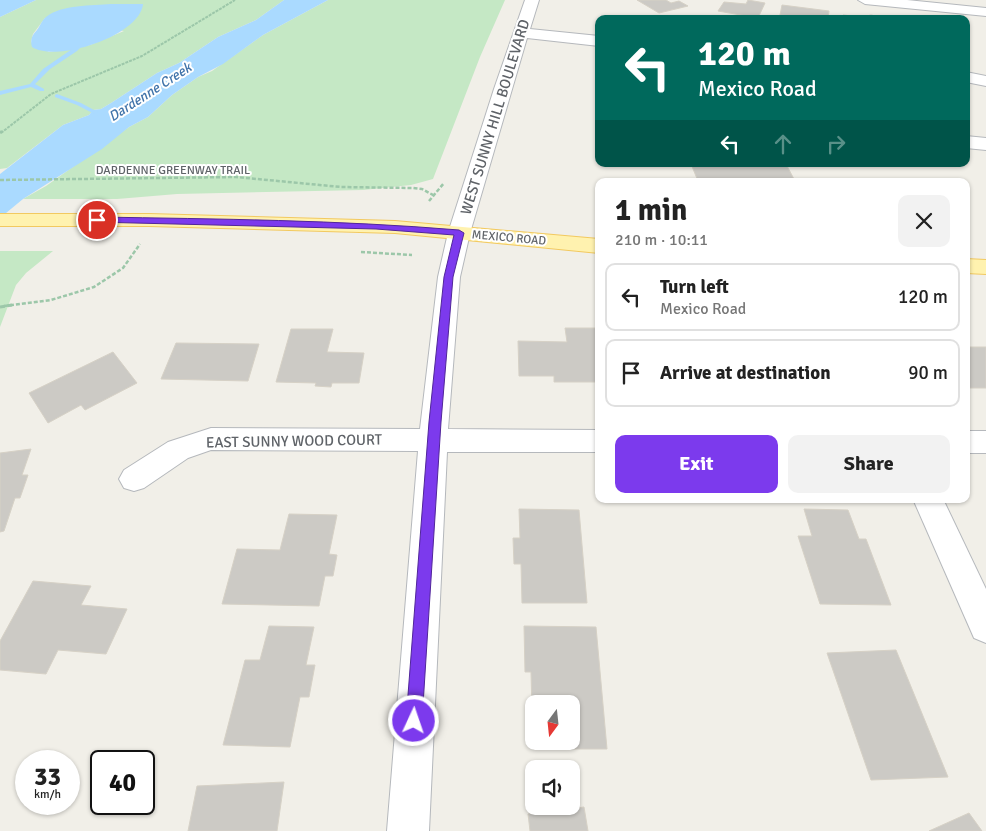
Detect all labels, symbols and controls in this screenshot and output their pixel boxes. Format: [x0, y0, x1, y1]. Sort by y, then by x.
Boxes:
street label: WEST SUNNY HILL BOULEVARD [457, 17, 533, 217]
text: 120 m [698, 32, 791, 75]
icon: left [615, 35, 680, 100]
water label: Dardenne Creek [105, 58, 196, 125]
text: Mexico Road [698, 75, 817, 102]
icon: left [716, 130, 744, 158]
icon: ahead [769, 130, 797, 158]
icon: right [822, 130, 850, 158]
street label: DARDENNE GREENWAY TRAIL [96, 163, 250, 178]
text: 1 min [615, 192, 687, 229]
button: close [898, 195, 950, 247]
pin [76, 199, 118, 241]
icon: arrive [83, 206, 111, 234]
street label: MEXICO ROAD [471, 227, 547, 249]
text: 210 m · 10:11 [615, 230, 708, 250]
text: Turn left [660, 275, 729, 299]
icon: left [617, 283, 645, 311]
text: 120 m [898, 285, 948, 309]
text: Mexico Road [660, 299, 746, 319]
icon: arrive [617, 359, 645, 387]
text: Arrive at destination [660, 361, 831, 385]
text: 90 m [908, 361, 948, 385]
street label: EAST SUNNY WOOD COURT [206, 430, 383, 452]
button: Exit [615, 435, 778, 493]
button: Share [788, 435, 950, 493]
position arrow [387, 694, 439, 746]
north arrow [525, 695, 580, 750]
map controls [525, 695, 580, 815]
speed limit sign: 40 [90, 750, 155, 815]
button: sound [525, 760, 580, 815]
text: 33 [34, 761, 61, 792]
text: km/h [34, 787, 61, 802]

